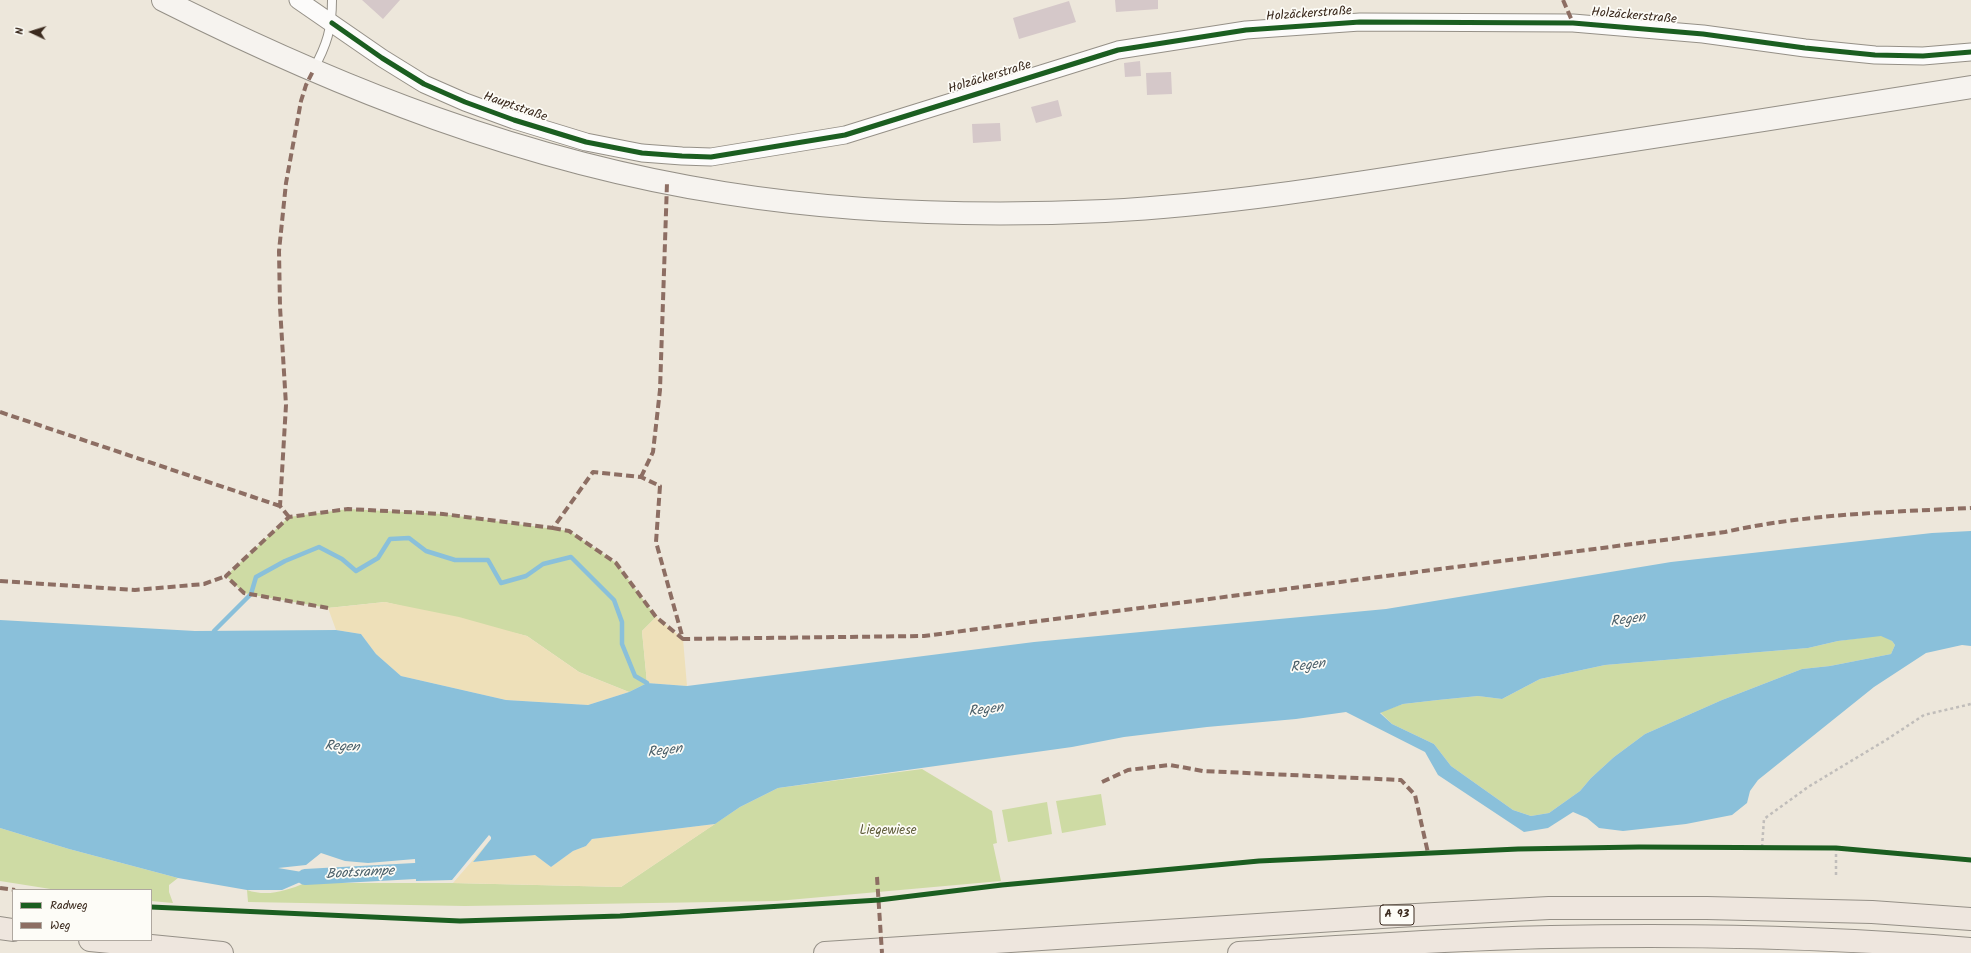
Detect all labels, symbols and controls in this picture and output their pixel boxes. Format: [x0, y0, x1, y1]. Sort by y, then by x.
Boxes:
street label: Holzäckerstraße [1266, 4, 1352, 26]
street label: Holzäckerstraße [1590, 5, 1678, 29]
north arrow [12, 12, 52, 52]
text: N [11, 27, 29, 35]
street label: Holzäckerstraße [947, 58, 1033, 98]
street label: Hauptstraße [481, 90, 549, 126]
water label: Regen [1610, 610, 1646, 632]
water label: Regen [1290, 656, 1326, 678]
water label: Regen [968, 701, 1004, 721]
water label: Regen [324, 739, 360, 757]
water label: Regen [647, 742, 683, 762]
park label: Liegewiese [859, 824, 917, 840]
water label: Bootsrampe [325, 864, 395, 884]
legend [12, 889, 152, 941]
text: Radweg [50, 896, 88, 915]
road number: A 93 [1380, 905, 1414, 925]
text: Weg [50, 916, 70, 935]

